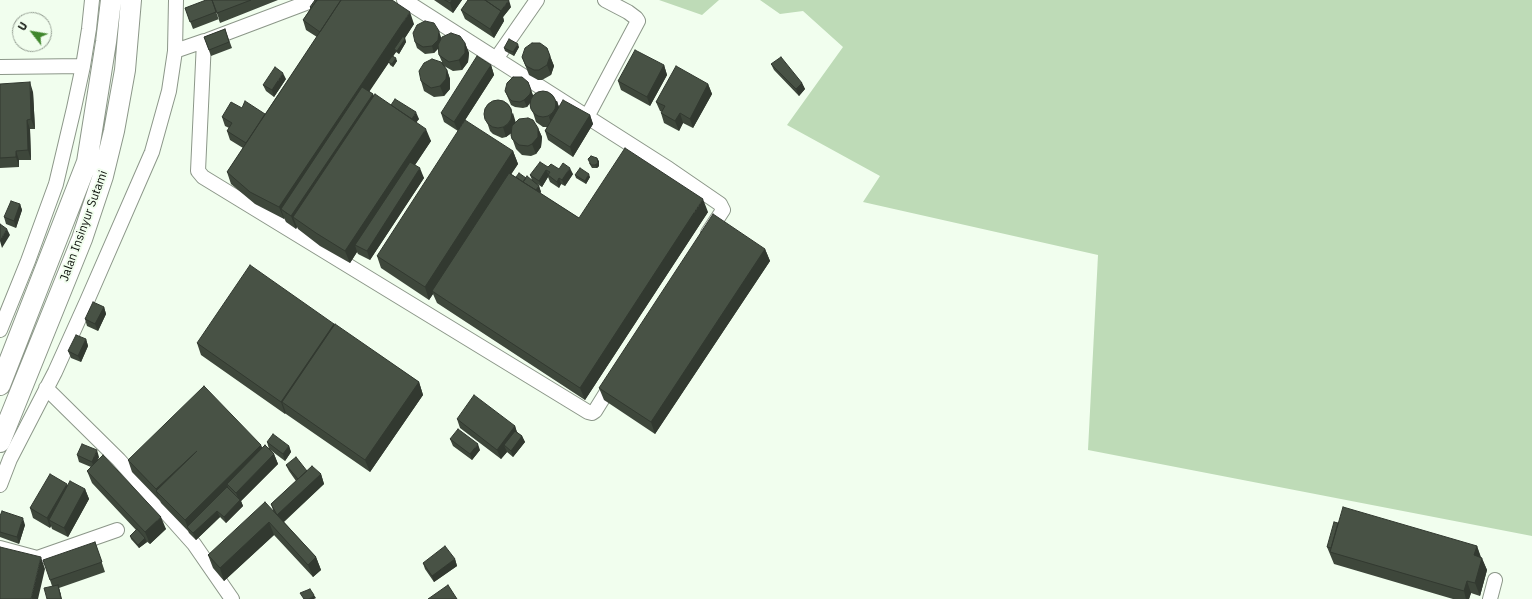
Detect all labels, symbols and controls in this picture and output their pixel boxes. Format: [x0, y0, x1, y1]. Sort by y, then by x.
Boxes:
north arrow [12, 12, 52, 52]
text: U [15, 19, 31, 33]
street label: Jalan Insinyur Sutami [57, 169, 111, 283]

